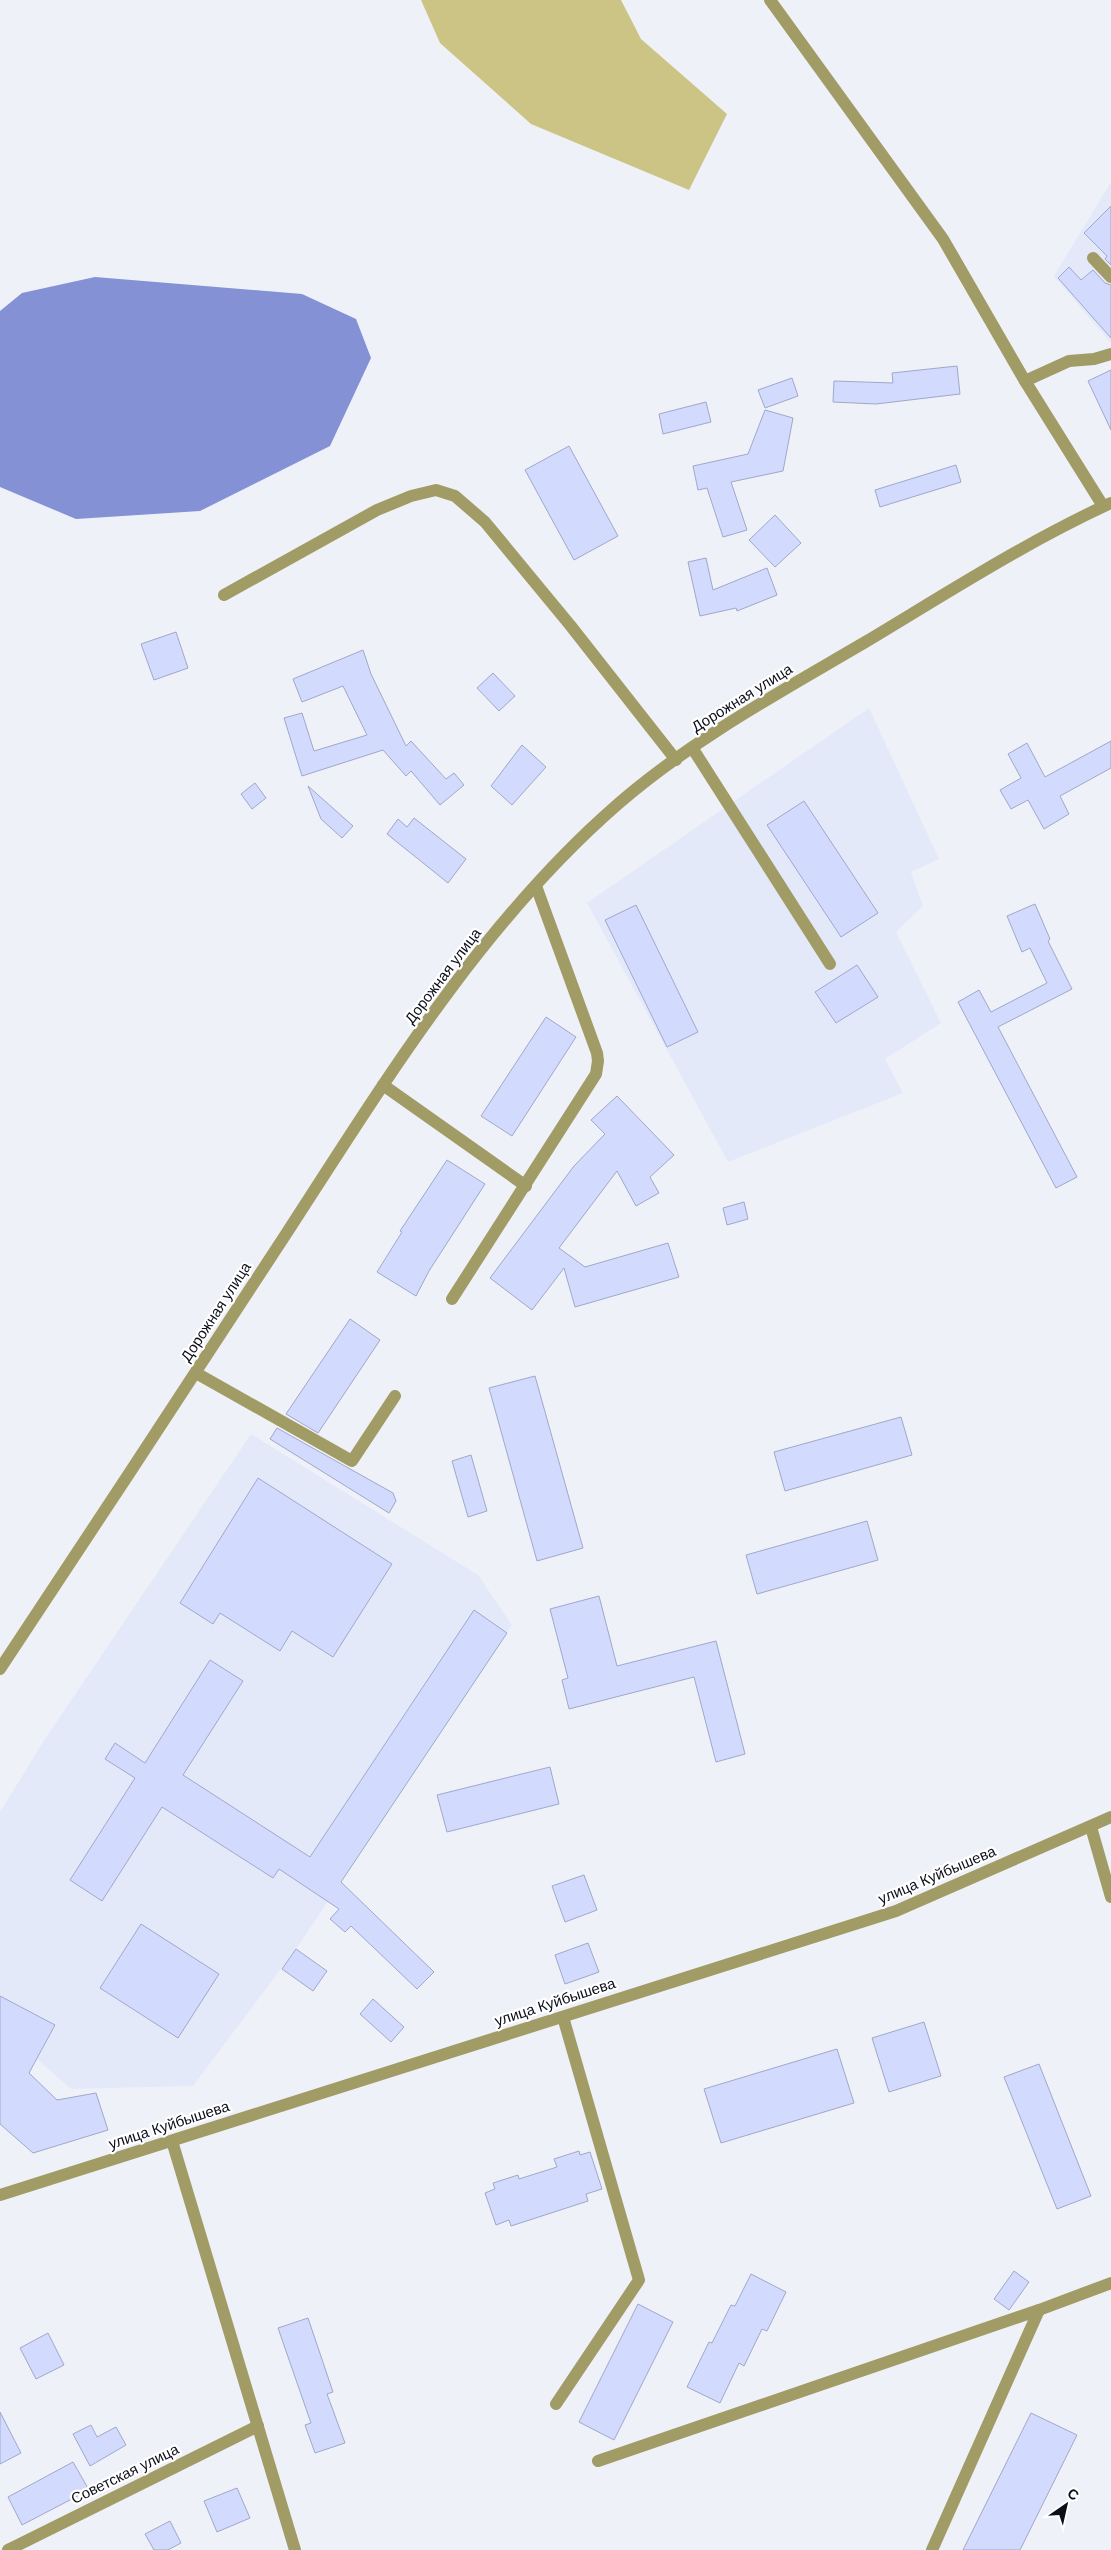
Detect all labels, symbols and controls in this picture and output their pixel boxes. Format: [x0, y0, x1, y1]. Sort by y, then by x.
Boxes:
street label: Дорожная улица [688, 659, 797, 737]
street label: Дорожная улица [400, 923, 486, 1028]
street label: Дорожная улица [176, 1258, 256, 1366]
street label: улица Куйбышева [875, 1841, 999, 1909]
street label: улица Куйбышева [492, 1973, 619, 2031]
street label: улица Куйбышева [106, 2096, 233, 2154]
street label: Советская улица [68, 2439, 183, 2509]
north arrow [1041, 2480, 1091, 2530]
text: С [1064, 2484, 1082, 2505]

